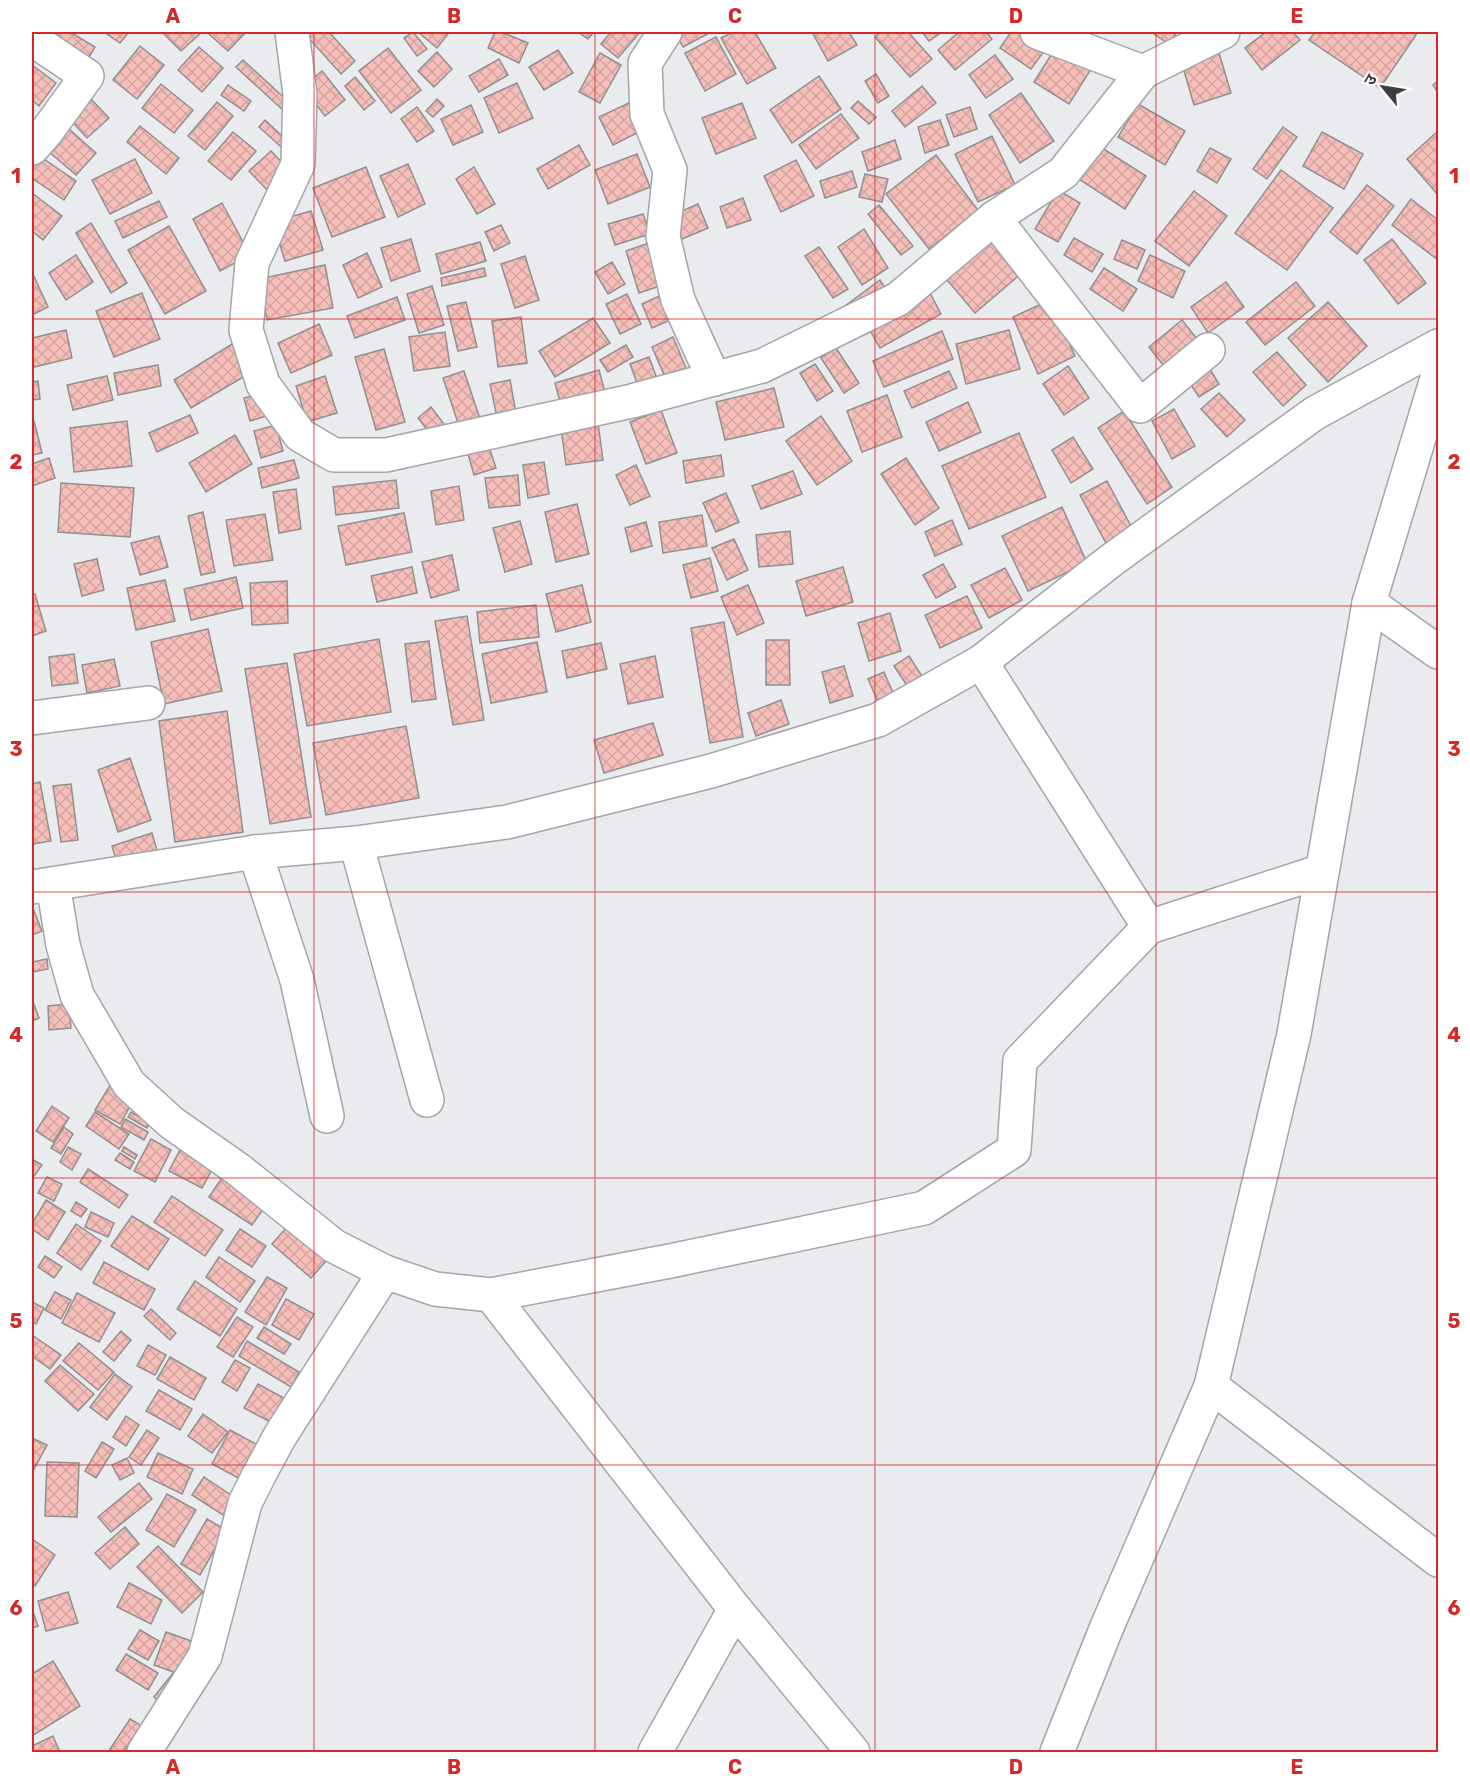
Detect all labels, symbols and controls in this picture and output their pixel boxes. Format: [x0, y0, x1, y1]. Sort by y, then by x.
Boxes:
text: A [166, 4, 181, 28]
text: B [447, 4, 461, 28]
text: C [728, 4, 742, 28]
text: D [1009, 4, 1023, 28]
text: E [1291, 4, 1303, 28]
north arrow [1353, 57, 1413, 117]
text: उ [1360, 70, 1381, 89]
text: 1 [11, 164, 21, 188]
text: 1 [1449, 164, 1459, 188]
text: 2 [10, 450, 23, 474]
text: 2 [1448, 450, 1461, 474]
text: 3 [9, 737, 23, 761]
text: 3 [1447, 737, 1461, 761]
text: 4 [9, 1023, 23, 1047]
text: 4 [1447, 1023, 1461, 1047]
text: 5 [10, 1309, 23, 1333]
text: 5 [1448, 1309, 1461, 1333]
text: 6 [9, 1596, 23, 1620]
text: 6 [1447, 1596, 1461, 1620]
text: A [166, 1755, 181, 1779]
text: B [447, 1755, 461, 1779]
text: C [728, 1755, 742, 1779]
text: D [1009, 1755, 1023, 1779]
text: E [1291, 1755, 1303, 1779]

